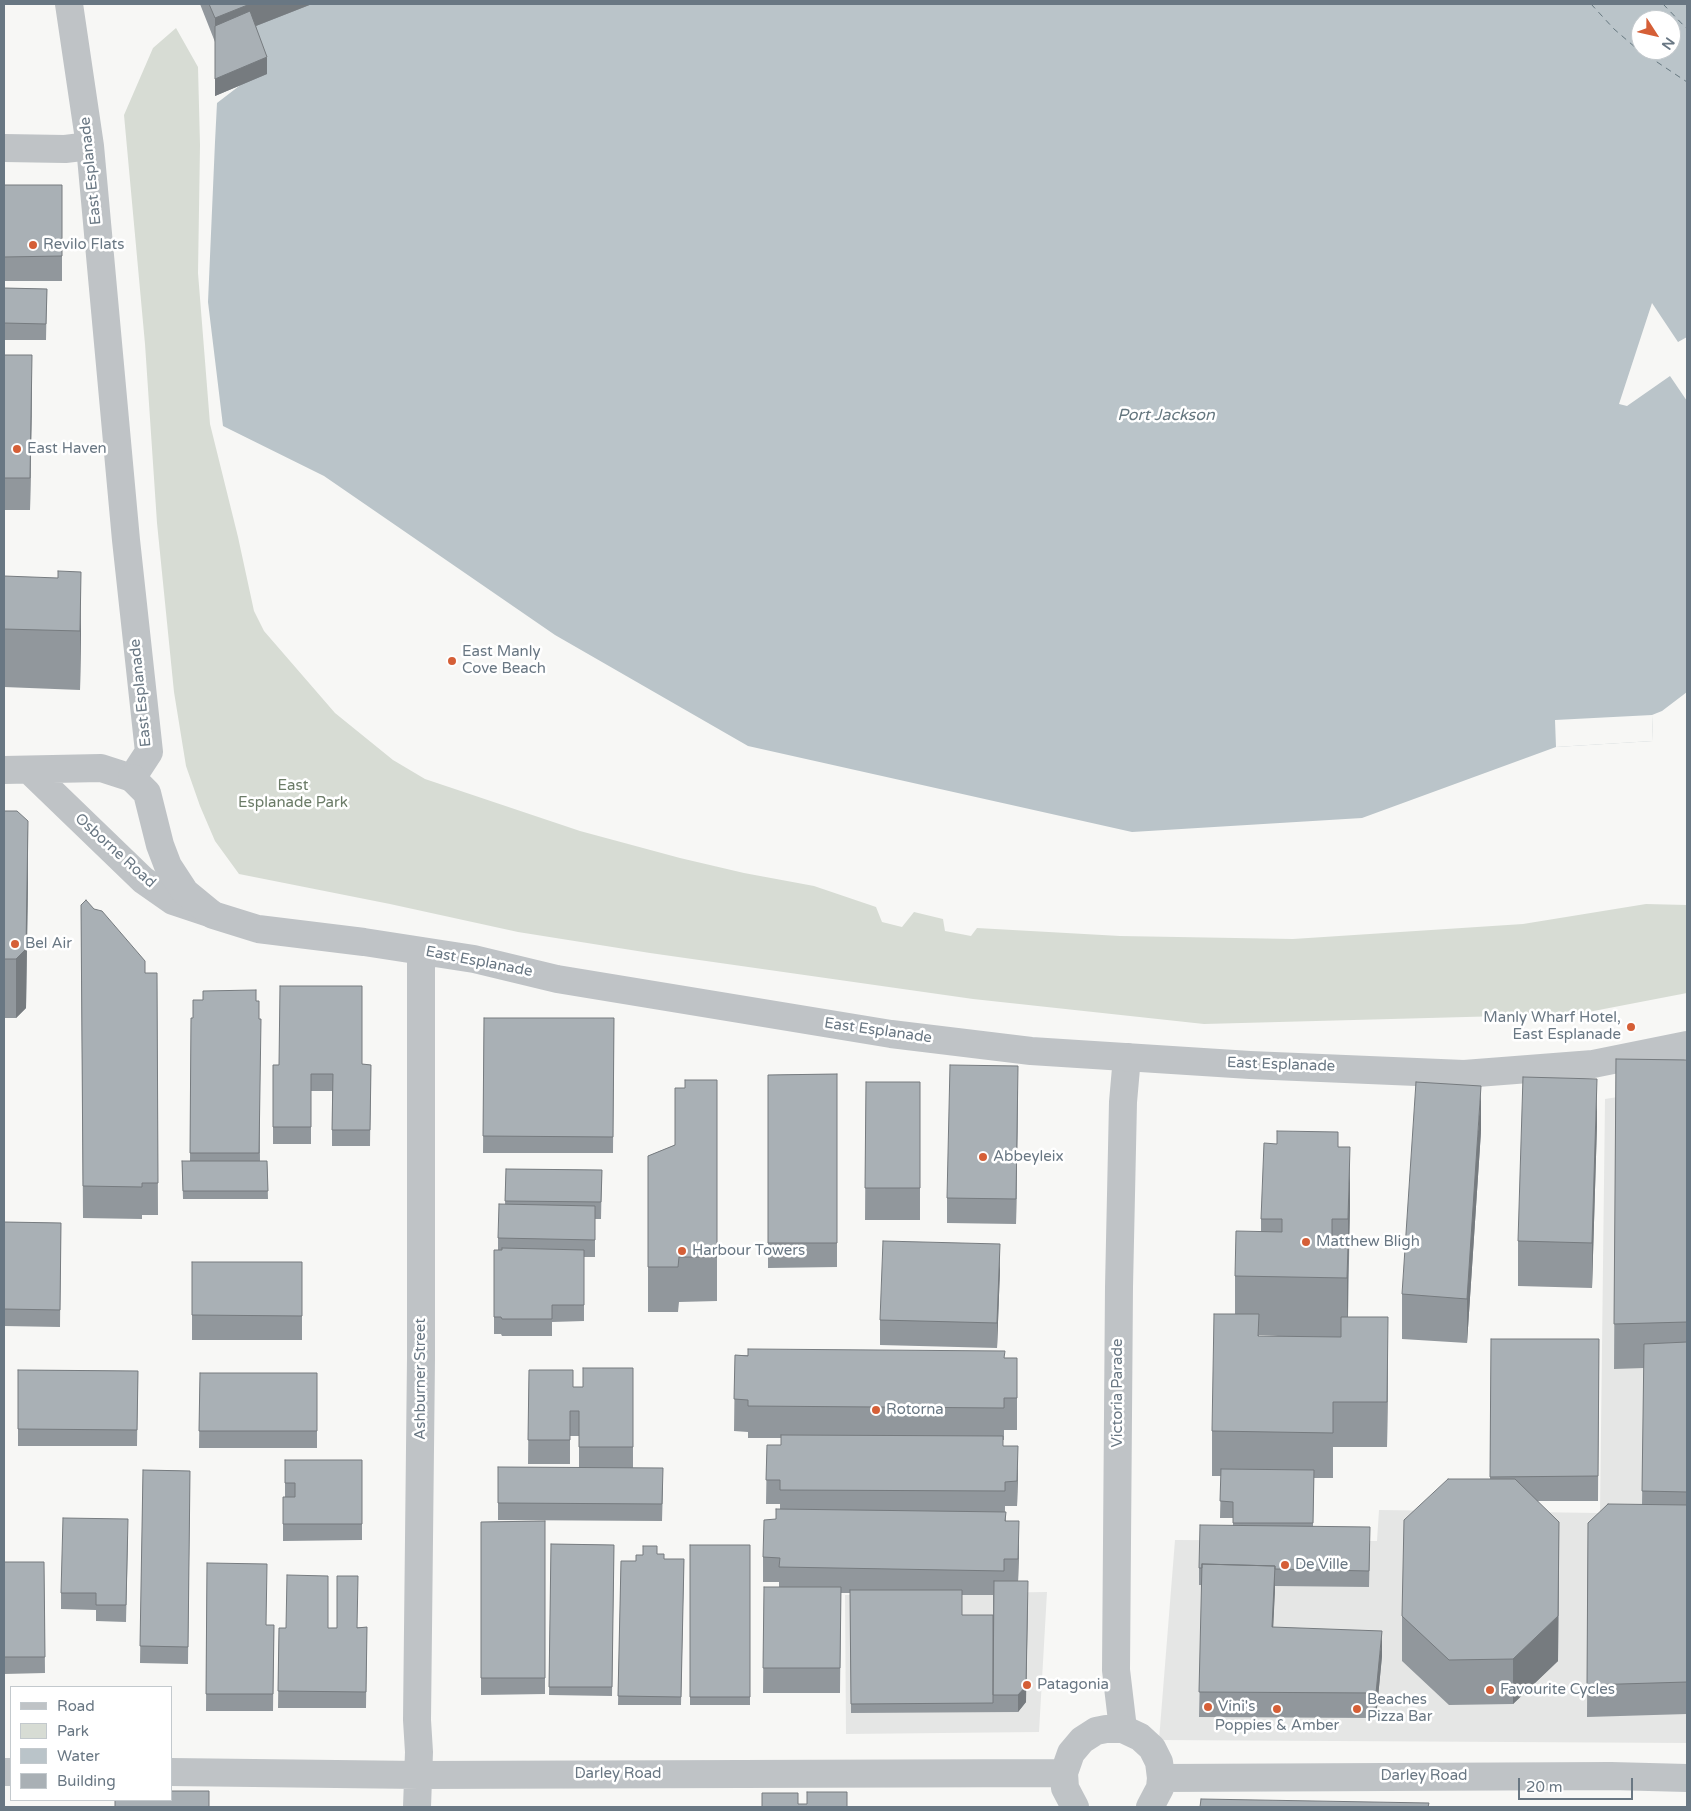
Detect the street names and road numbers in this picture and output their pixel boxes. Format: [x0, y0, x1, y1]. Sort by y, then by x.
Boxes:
street label: East Esplanade [76, 116, 106, 226]
street label: East Esplanade [126, 638, 156, 748]
street label: Osborne Road [71, 810, 159, 892]
street label: East Esplanade [424, 943, 534, 981]
street label: East Esplanade [823, 1015, 933, 1047]
street label: East Esplanade [1226, 1054, 1336, 1076]
street label: Ashburner Street [412, 1318, 430, 1440]
street label: Victoria Parade [1109, 1339, 1127, 1447]
street label: Darley Road [574, 1765, 662, 1783]
street label: Darley Road [1380, 1767, 1468, 1785]

